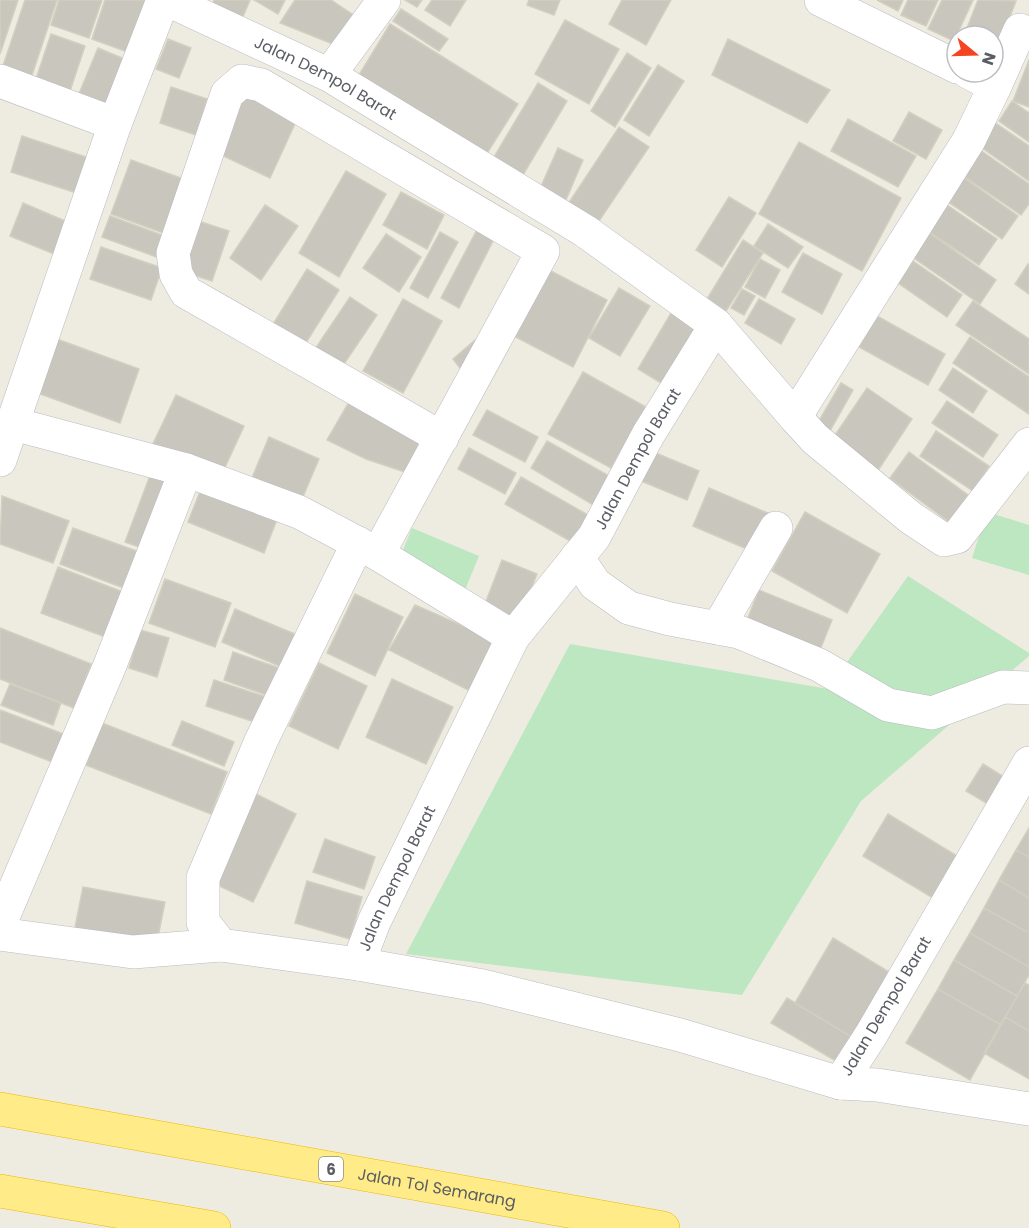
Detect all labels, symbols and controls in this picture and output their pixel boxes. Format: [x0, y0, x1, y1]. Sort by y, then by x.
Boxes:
north arrow [945, 24, 1005, 84]
street label: Jalan Dempol Barat [251, 30, 402, 125]
text: N [976, 49, 1002, 68]
street label: Jalan Dempol Barat [589, 383, 686, 533]
street label: Jalan Dempol Barat [353, 801, 441, 954]
street label: Jalan Dempol Barat [835, 932, 937, 1080]
road number: 6 [319, 1157, 343, 1181]
street label: Jalan Tol Semarang [356, 1162, 518, 1213]

